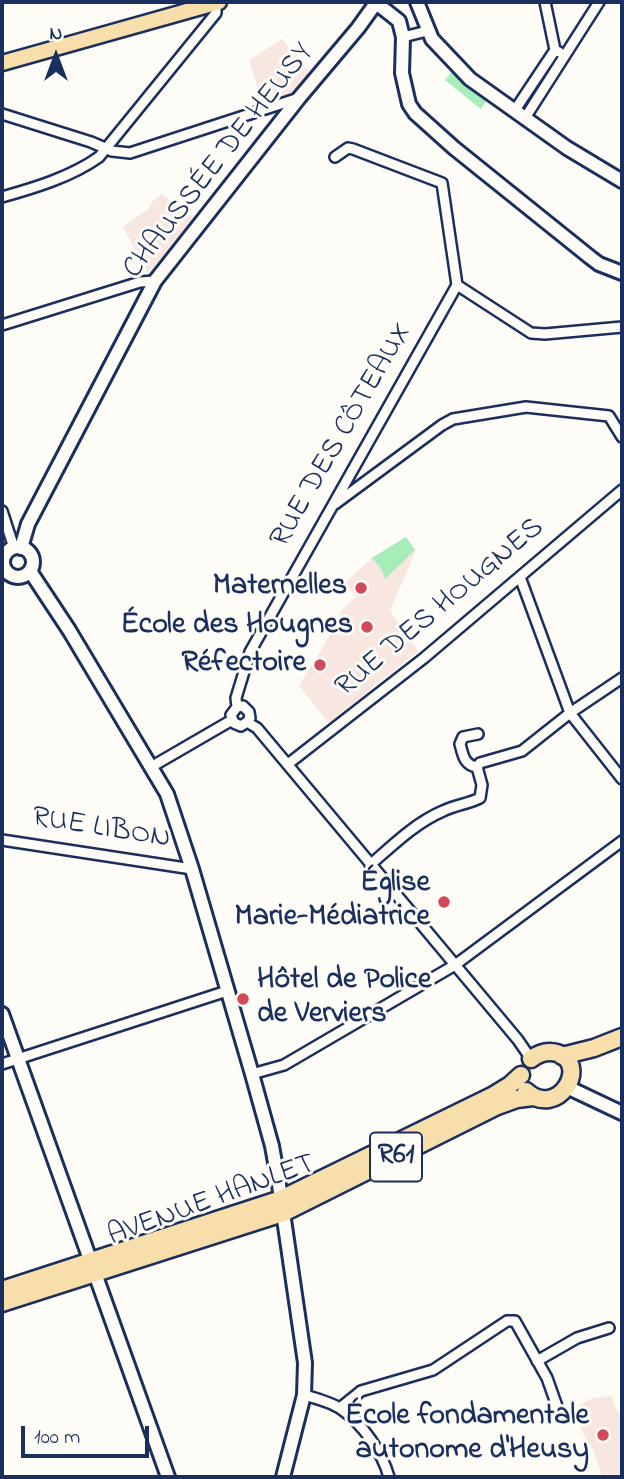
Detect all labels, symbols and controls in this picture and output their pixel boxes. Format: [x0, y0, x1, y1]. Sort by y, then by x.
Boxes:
north arrow [21, 21, 91, 91]
text: N [50, 21, 62, 48]
street label: CHAUSSÉE DE HEUSY [117, 37, 323, 287]
street label: RUE DES CÔTEAUX [264, 317, 422, 555]
street label: RUE DES HOUGNES [330, 511, 552, 707]
place label: Maternelles [213, 570, 347, 606]
marker: Maternelles [353, 580, 369, 596]
place label: École des Hougnes [121, 609, 353, 645]
marker: École des Hougnes [359, 619, 375, 635]
place label: Réfectoire [181, 647, 306, 683]
marker: Réfectoire [312, 657, 328, 673]
street label: RUE LIBON [29, 801, 173, 859]
place label: Église Marie-Médiatrice [235, 867, 430, 937]
marker: Église Marie-Médiatrice [436, 894, 452, 910]
place label: Hôtel de Police de Verviers [257, 964, 431, 1034]
marker: Hôtel de Police de Verviers [235, 991, 251, 1007]
road number: R61 [370, 1132, 422, 1182]
street label: AVENUE HANLET [103, 1148, 321, 1256]
place label: École fondamentale autonome d'Heusy [345, 1400, 589, 1470]
scale bar [24, 1412, 152, 1456]
text: 100 m [34, 1423, 80, 1453]
marker: École fondamentale autonome d'Heusy [595, 1427, 611, 1443]

